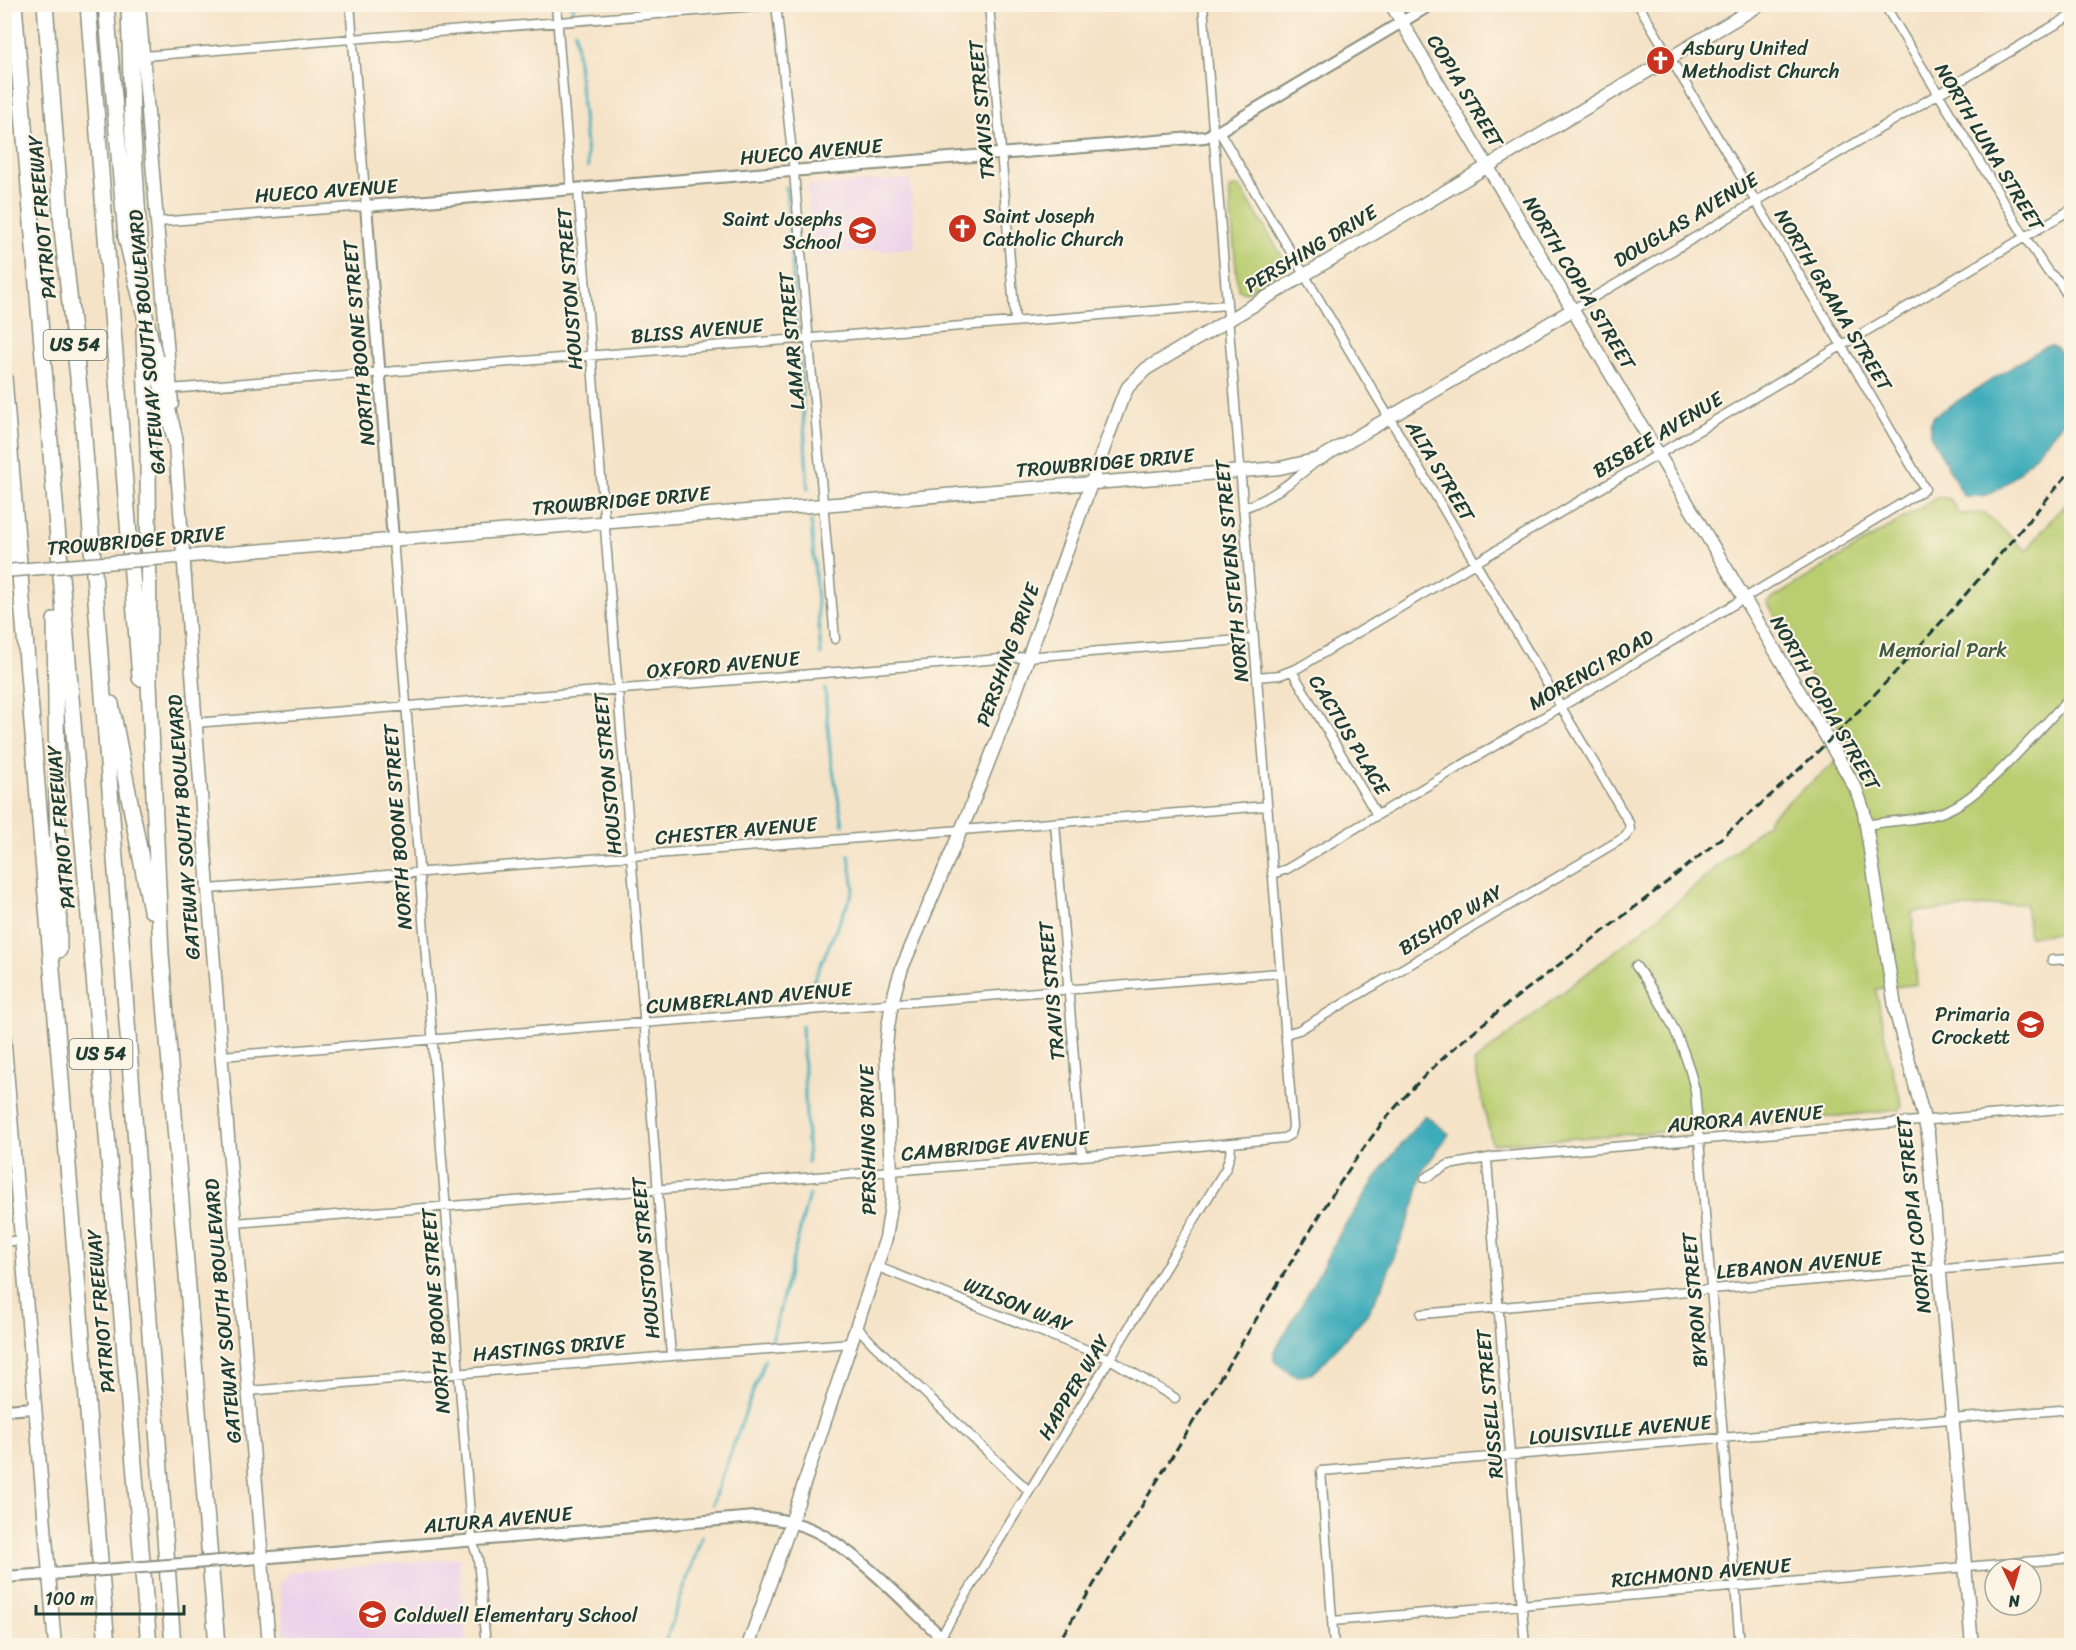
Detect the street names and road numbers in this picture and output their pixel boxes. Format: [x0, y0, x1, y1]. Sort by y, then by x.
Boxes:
street label: COPIA STREET [1417, 27, 1513, 156]
street label: TRAVIS STREET [958, 38, 1006, 181]
street label: NORTH LUNA STREET [1925, 56, 2054, 240]
street label: HUECO AVENUE [738, 128, 886, 176]
street label: PATRIOT FREEWAY [17, 133, 67, 300]
street label: DOUGLAS AVENUE [1607, 162, 1767, 277]
street label: HUECO AVENUE [254, 168, 400, 213]
street label: NORTH COPIA STREET [1513, 189, 1646, 378]
street label: PERSHING DRIVE [1238, 194, 1386, 303]
street label: NORTH GRAMA STREET [1765, 202, 1902, 399]
street label: HOUSTON STREET [547, 206, 593, 371]
street label: GATEWAY SOUTH BOULEVARD [118, 208, 176, 476]
street label: NORTH BOONE STREET [332, 237, 385, 447]
street label: LAMAR STREET [768, 269, 815, 411]
street label: BLISS AVENUE [629, 308, 766, 354]
road number: US 54 [44, 330, 106, 360]
street label: BISBEE AVENUE [1586, 381, 1732, 488]
street label: ALTA STREET [1395, 412, 1485, 530]
street label: TROWBRIDGE DRIVE [1015, 438, 1197, 488]
street label: NORTH STEVENS STREET [1205, 456, 1259, 684]
street label: TROWBRIDGE DRIVE [531, 476, 713, 526]
street label: TROWBRIDGE DRIVE [46, 516, 228, 566]
street label: PERSHING DRIVE [966, 577, 1051, 732]
street label: NORTH COPIA STREET [1760, 608, 1891, 799]
street label: MORENCI ROAD [1521, 620, 1661, 720]
street label: OXFORD AVENUE [645, 641, 803, 689]
street label: CACTUS PLACE [1299, 668, 1400, 804]
street label: HOUSTON STREET [583, 690, 632, 856]
street label: GATEWAY SOUTH BOULEVARD [157, 693, 211, 961]
street label: NORTH BOONE STREET [373, 721, 423, 931]
street label: PATRIOT FREEWAY [36, 743, 86, 910]
street label: CHESTER AVENUE [654, 806, 820, 855]
street label: BISHOP WAY [1392, 874, 1511, 965]
street label: TRAVIS STREET [1028, 919, 1076, 1062]
street label: CUMBERLAND AVENUE [645, 971, 855, 1024]
road number: US 54 [70, 1039, 132, 1069]
street label: PERSHING DRIVE [849, 1063, 887, 1215]
street label: AURORA AVENUE [1665, 1095, 1826, 1143]
street label: NORTH COPIA STREET [1886, 1113, 1942, 1315]
street label: CAMBRIDGE AVENUE [900, 1120, 1092, 1172]
street label: HOUSTON STREET [621, 1174, 670, 1340]
street label: GATEWAY SOUTH BOULEVARD [194, 1177, 252, 1445]
street label: NORTH BOONE STREET [411, 1205, 461, 1415]
street label: PATRIOT FREEWAY [76, 1227, 126, 1394]
street label: BYRON STREET [1672, 1230, 1718, 1369]
street label: LEBANON AVENUE [1715, 1240, 1885, 1290]
street label: WILSON WAY [958, 1267, 1079, 1343]
street label: HASTINGS DRIVE [471, 1324, 629, 1372]
street label: HAPPER WAY [1028, 1326, 1120, 1447]
street label: RUSSELL STREET [1466, 1327, 1514, 1480]
street label: LOUISVILLE AVENUE [1528, 1404, 1714, 1455]
street label: ALTURA AVENUE [421, 1496, 576, 1544]
street label: RICHMOND AVENUE [1610, 1548, 1794, 1598]

